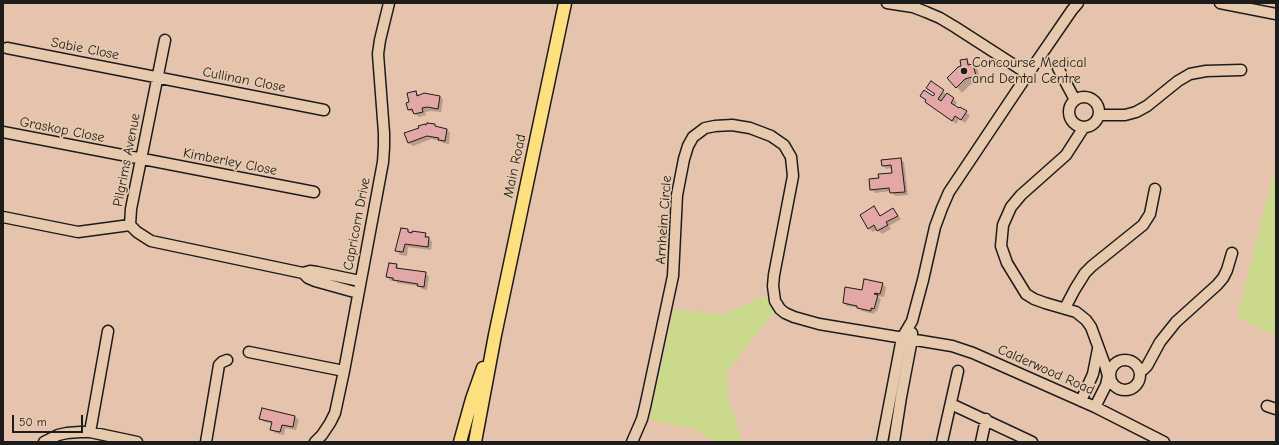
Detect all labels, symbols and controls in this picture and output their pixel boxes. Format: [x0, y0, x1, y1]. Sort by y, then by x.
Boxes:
street label: Sabie Close [49, 34, 121, 64]
place label: Concourse Medical and Dental Centre [972, 55, 1086, 88]
street label: Cullinan Close [201, 64, 287, 96]
marker: Concourse Medical and Dental Centre [959, 66, 969, 76]
street label: Pilgrims Avenue [110, 112, 144, 208]
street label: Graskop Close [18, 114, 106, 146]
street label: Main Road [500, 133, 530, 199]
street label: Kimberley Close [182, 145, 278, 179]
street label: Arnheim Circle [653, 175, 675, 265]
street label: Capricorn Drive [340, 176, 374, 272]
street label: Calderwood Road [995, 341, 1097, 399]
scale bar [14, 407, 85, 433]
text: 50 m [19, 415, 47, 429]

